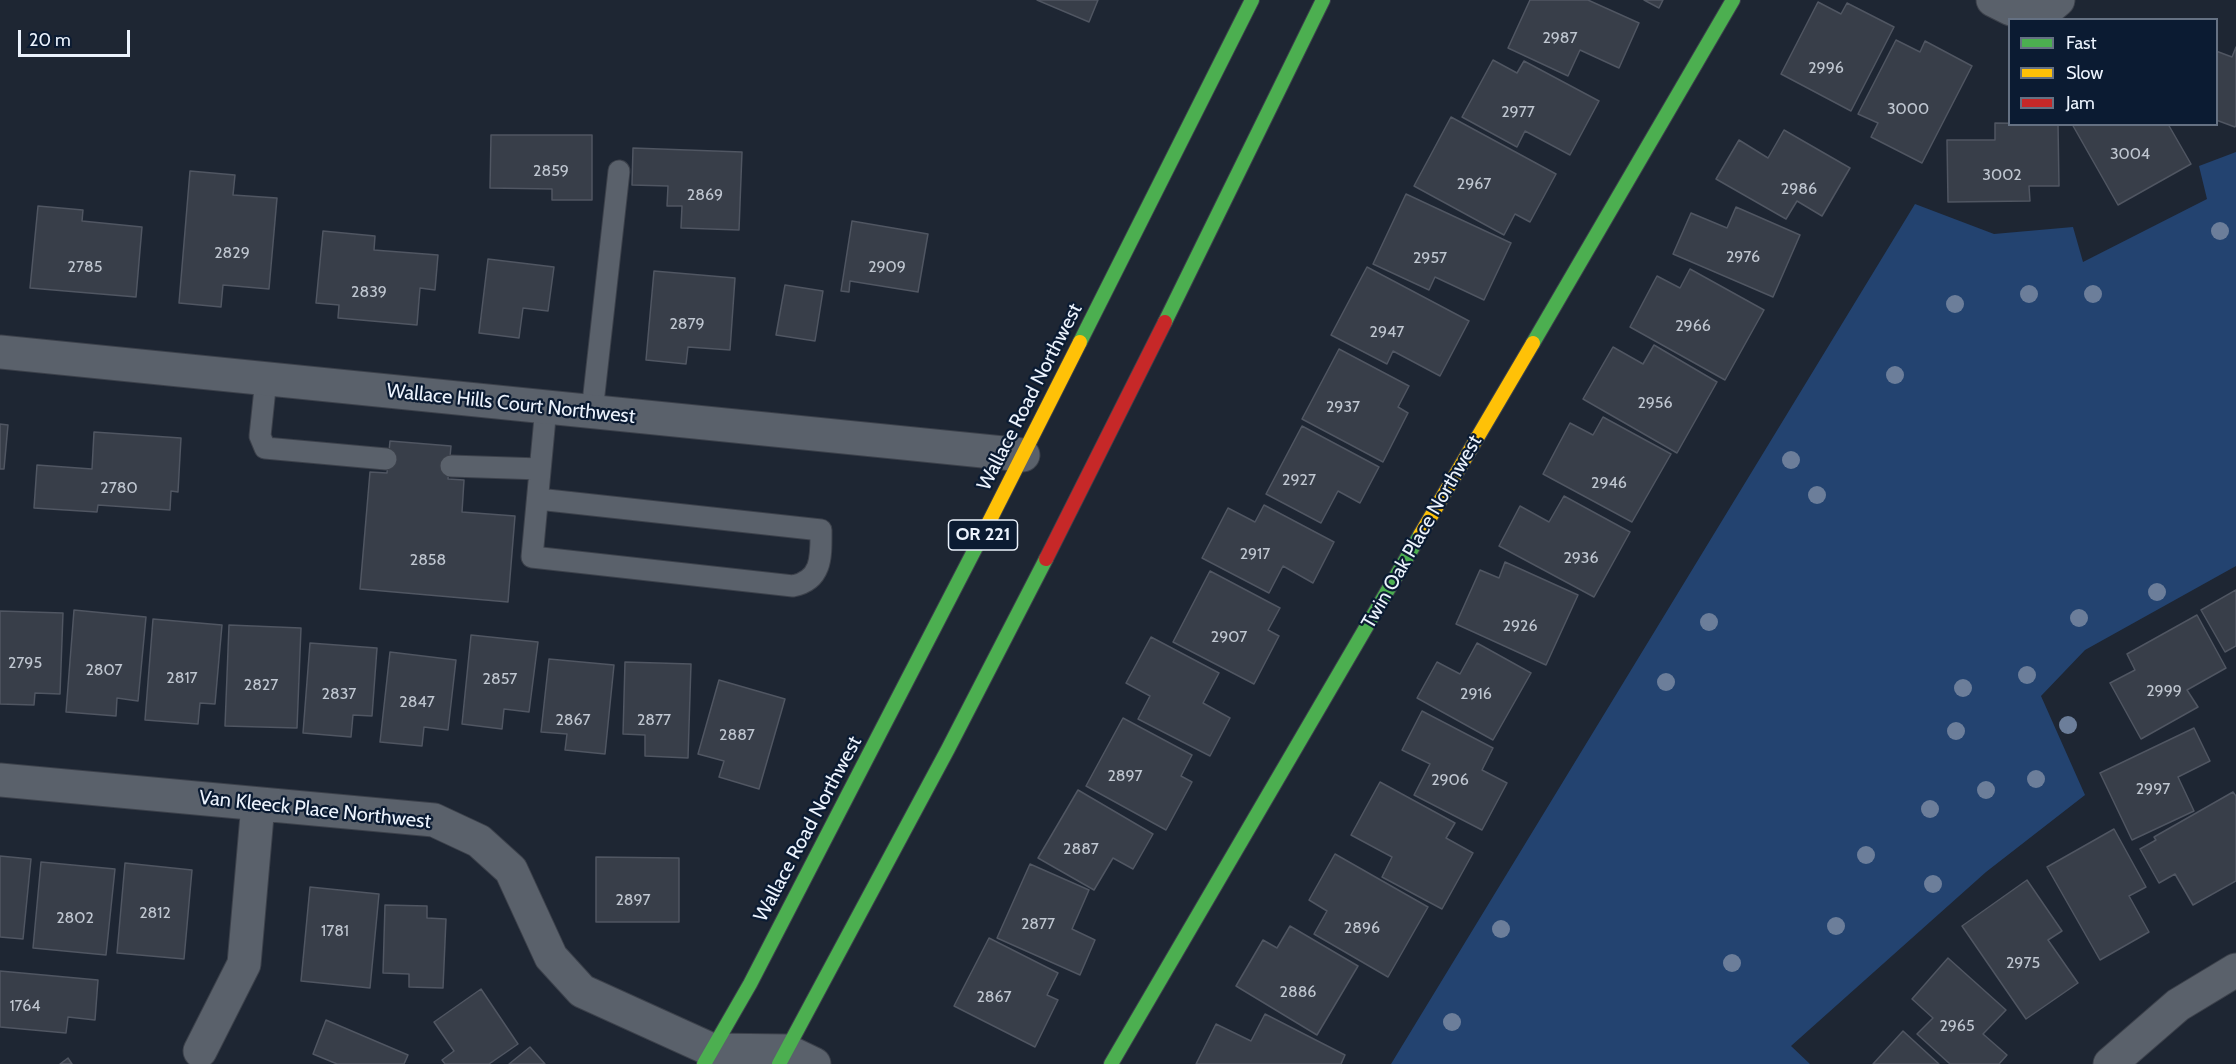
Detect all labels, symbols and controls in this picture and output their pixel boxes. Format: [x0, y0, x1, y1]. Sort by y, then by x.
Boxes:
scale bar [21, 18, 134, 56]
legend [2008, 18, 2218, 126]
house number: 2987 [1542, 28, 1578, 48]
text: 20 m [29, 29, 71, 51]
text: Fast [2066, 32, 2097, 54]
house number: 2996 [1808, 58, 1844, 78]
text: Slow [2066, 62, 2103, 84]
text: Jam [2066, 92, 2095, 114]
house number: 3000 [1887, 99, 1929, 119]
house number: 2977 [1501, 102, 1535, 122]
house number: 3004 [2110, 144, 2150, 164]
house number: 2859 [533, 161, 569, 181]
house number: 3002 [1982, 165, 2022, 185]
house number: 2967 [1457, 174, 1491, 194]
house number: 2986 [1781, 179, 1817, 199]
house number: 2869 [687, 185, 723, 205]
house number: 2829 [214, 243, 250, 263]
house number: 2976 [1726, 247, 1760, 267]
house number: 2957 [1413, 248, 1447, 268]
house number: 2785 [68, 257, 102, 277]
house number: 2909 [868, 257, 906, 277]
house number: 2839 [351, 282, 387, 302]
street label: Wallace Road Northwest [972, 300, 1088, 494]
house number: 2879 [669, 314, 705, 334]
house number: 2966 [1675, 316, 1711, 336]
house number: 2947 [1370, 322, 1404, 342]
street label: Wallace Hills Court Northwest [385, 379, 637, 429]
house number: 2956 [1637, 393, 1673, 413]
house number: 2937 [1326, 397, 1360, 417]
street label: Twin Oak Place Northwest [1357, 431, 1487, 633]
house number: 2927 [1282, 470, 1316, 490]
house number: 2946 [1591, 473, 1627, 493]
house number: 2780 [100, 478, 138, 498]
road number: OR 221 [948, 520, 1018, 550]
house number: 2917 [1240, 544, 1270, 564]
house number: 2936 [1563, 548, 1599, 568]
house number: 2858 [410, 550, 446, 570]
house number: 2926 [1503, 616, 1537, 636]
house number: 2907 [1211, 627, 1247, 647]
house number: 2795 [8, 653, 42, 673]
house number: 2807 [85, 660, 123, 680]
house number: 2817 [166, 668, 198, 688]
house number: 2857 [483, 669, 517, 689]
house number: 2827 [244, 675, 278, 695]
house number: 2999 [2146, 681, 2182, 701]
house number: 2837 [322, 684, 356, 704]
house number: 2916 [1460, 684, 1492, 704]
house number: 2847 [399, 692, 435, 712]
house number: 2867 [555, 710, 591, 730]
house number: 2877 [637, 710, 671, 730]
house number: 2887 [719, 725, 755, 745]
street label: Wallace Road Northwest [749, 732, 867, 926]
house number: 2897 [1107, 766, 1143, 786]
house number: 2906 [1431, 770, 1469, 790]
house number: 2997 [2136, 779, 2170, 799]
street label: Van Kleeck Place Northwest [198, 786, 432, 834]
house number: 2887 [1063, 839, 1099, 859]
house number: 2897 [615, 890, 651, 910]
house number: 2812 [139, 903, 171, 923]
house number: 2802 [56, 908, 94, 928]
house number: 2877 [1021, 914, 1055, 934]
house number: 2896 [1344, 918, 1380, 938]
house number: 1781 [321, 921, 349, 941]
house number: 2975 [2006, 953, 2040, 973]
house number: 2886 [1280, 982, 1316, 1002]
house number: 2867 [976, 987, 1012, 1007]
house number: 1764 [9, 996, 41, 1016]
house number: 2965 [1939, 1016, 1975, 1036]

